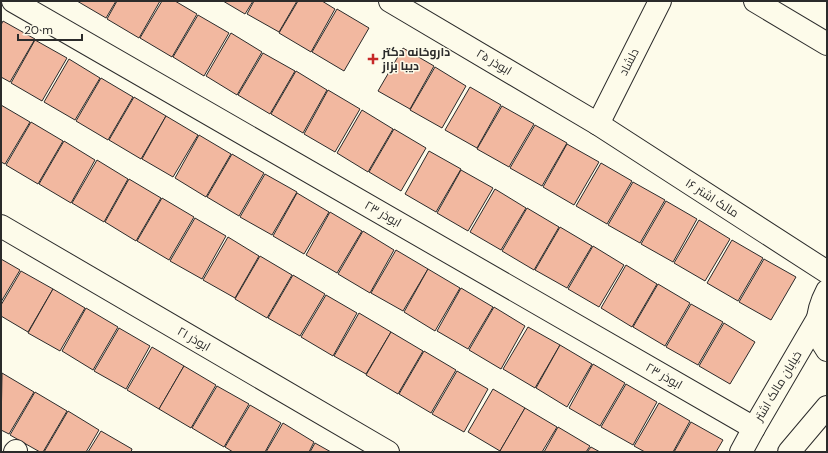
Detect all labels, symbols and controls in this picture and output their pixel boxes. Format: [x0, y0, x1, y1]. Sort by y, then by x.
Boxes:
scale bar [18, 16, 82, 42]
text: 20 m [24, 22, 53, 38]
place label: داروخانه دکتر دیبا بزاز [381, 44, 450, 74]
street label: ابوذر ۲۵ [473, 45, 515, 79]
street label: دلشاد [615, 45, 643, 78]
marker: داروخانه دکتر دیبا بزاز [367, 53, 379, 65]
street label: مالک اشتر ۱۶ [682, 175, 742, 221]
street label: ابوذر ۲۳ [362, 197, 404, 231]
street label: ابوذر ۲۱ [175, 323, 213, 355]
street label: خیابان مالک اشتر [750, 348, 805, 425]
street label: ابوذر ۲۳ [643, 359, 685, 393]

